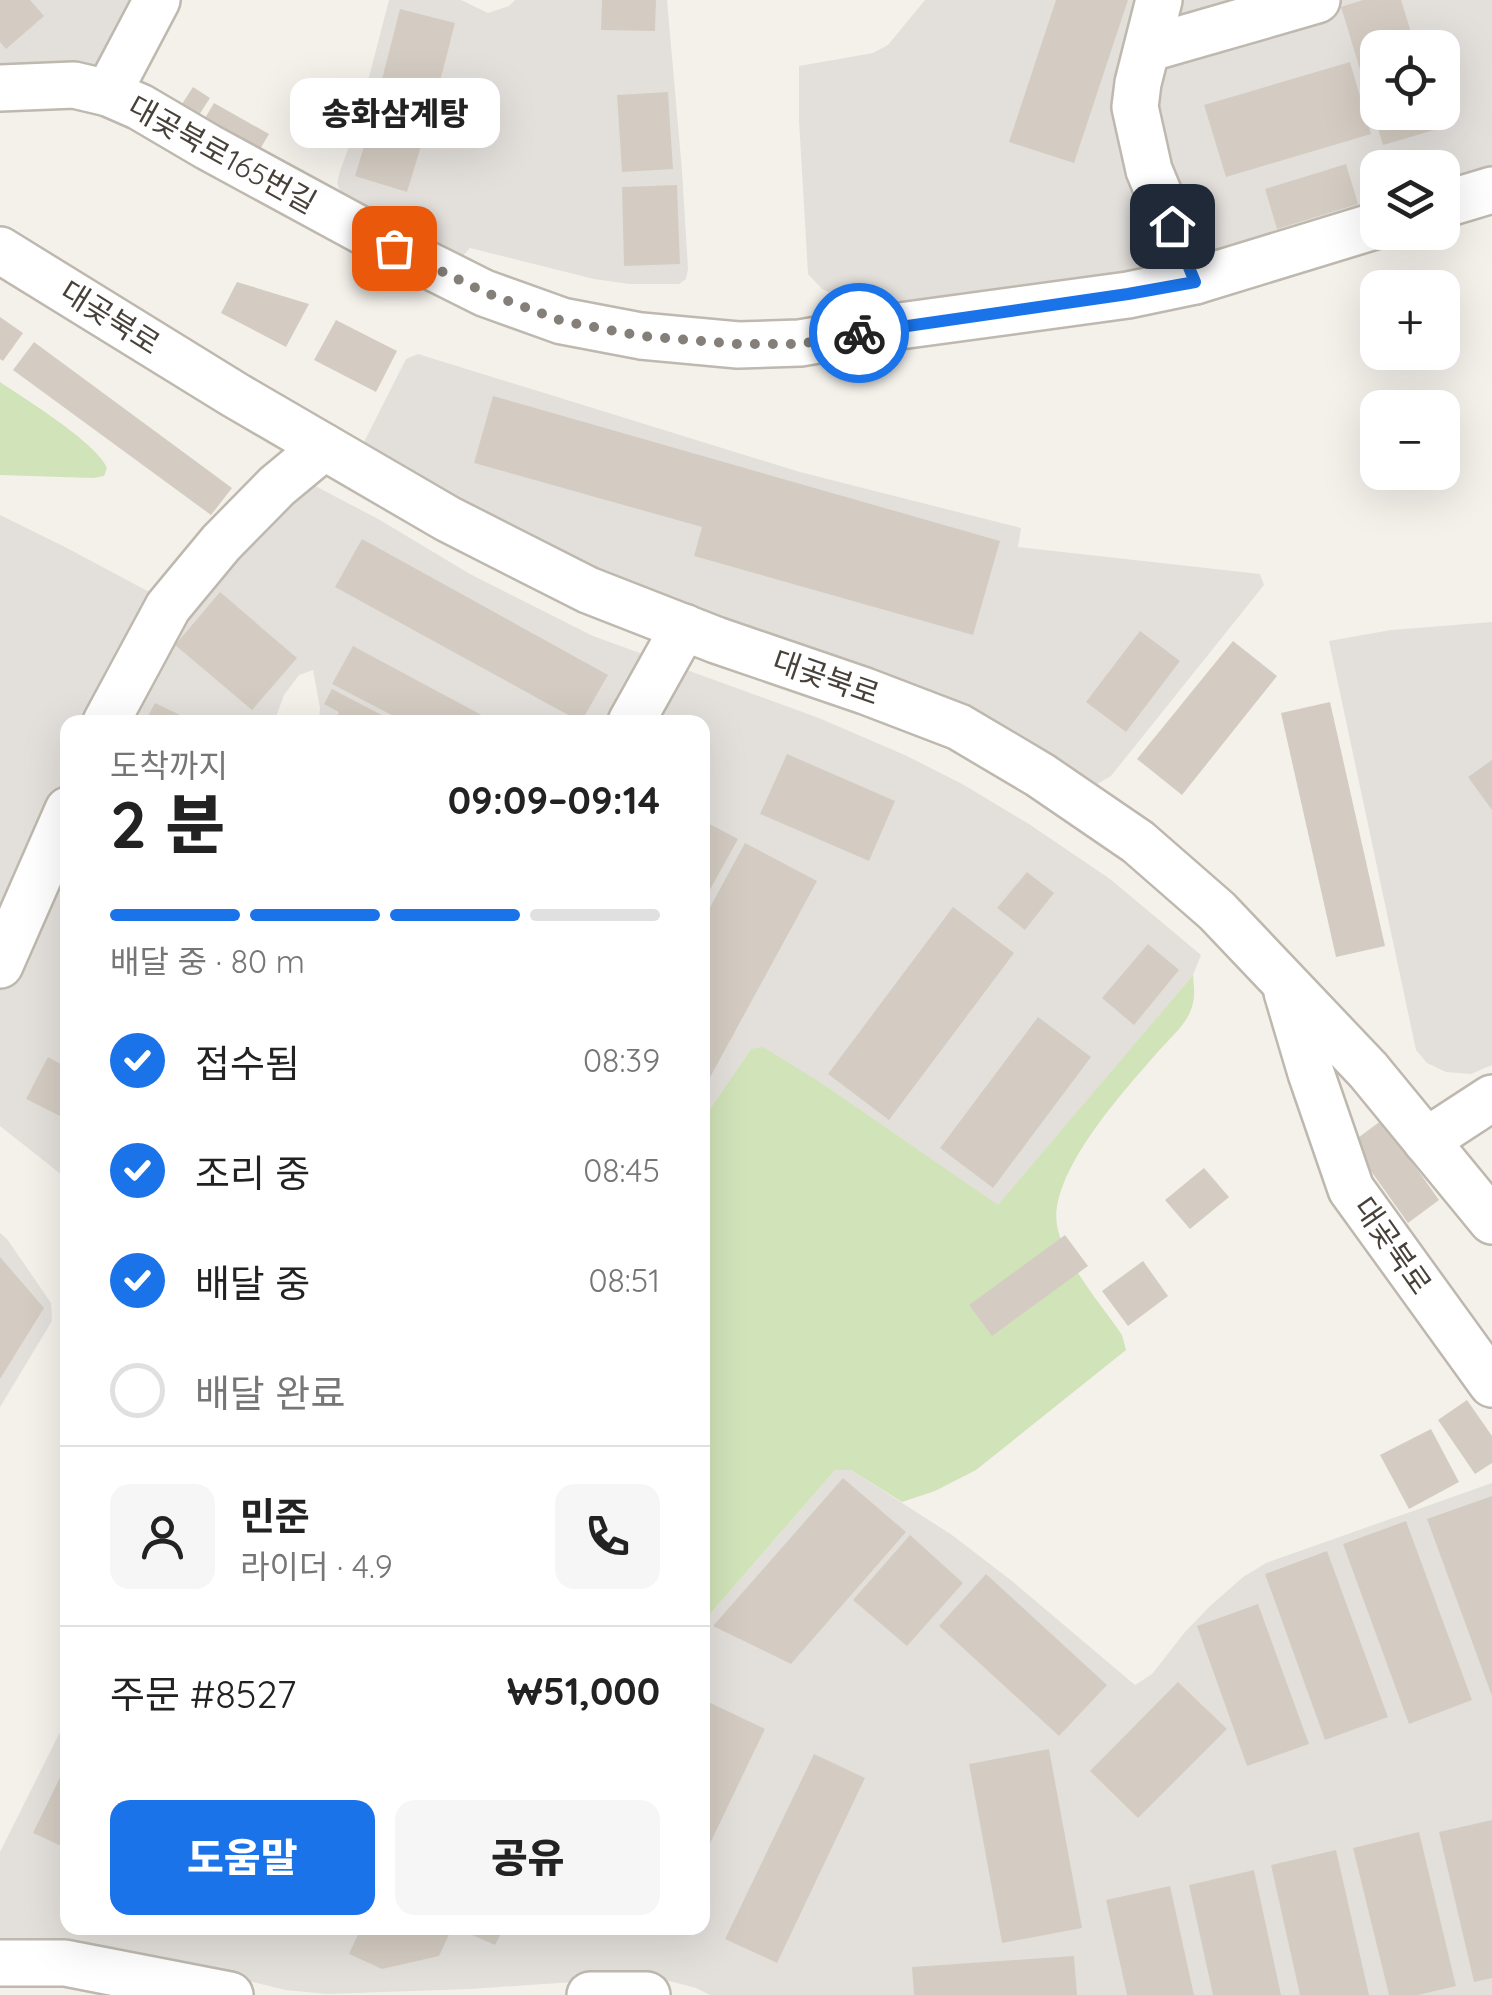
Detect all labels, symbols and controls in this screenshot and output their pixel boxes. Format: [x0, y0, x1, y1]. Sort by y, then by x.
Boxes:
map controls [1360, 30, 1460, 490]
button: locate [1360, 30, 1460, 130]
callout: 송화삼계탕 [289, 78, 499, 148]
street label: 대곶북로165번길 [122, 87, 323, 221]
text: 송화삼계탕 [321, 93, 469, 133]
button: layers [1360, 150, 1460, 250]
pin [1130, 184, 1215, 269]
icon: home [1145, 199, 1200, 254]
pin [352, 206, 437, 291]
icon: bag [367, 221, 422, 276]
button: + [1360, 270, 1460, 370]
street label: 대곶북로 [54, 272, 167, 363]
courier [809, 283, 909, 383]
icon: bike [832, 306, 887, 361]
button: − [1360, 390, 1460, 490]
street label: 대곶북로 [768, 641, 885, 713]
text: 도착까지 [110, 745, 228, 785]
text: 09:09–09:14 [448, 776, 660, 824]
text: 2 분 [110, 783, 225, 864]
text: 배달 중 · 80 m [110, 941, 305, 981]
icon: check [110, 1033, 165, 1088]
text: 접수됨 [195, 1039, 300, 1087]
text: 08:39 [583, 1040, 660, 1080]
icon: check [110, 1143, 165, 1198]
text: 조리 중 [195, 1149, 310, 1197]
text: 08:45 [583, 1150, 660, 1190]
street label: 대곶북로 [1346, 1189, 1440, 1302]
icon: check [110, 1253, 165, 1308]
text: 배달 중 [195, 1259, 310, 1307]
text: 08:51 [588, 1260, 660, 1300]
text: 배달 완료 [195, 1369, 345, 1417]
button: person [110, 1484, 215, 1589]
button: phone [555, 1484, 660, 1589]
text: 민준 [240, 1492, 310, 1540]
text: 라이더 · 4.9 [240, 1546, 393, 1586]
text: ₩51,000 [507, 1667, 660, 1715]
text: 주문 #8527 [110, 1670, 296, 1718]
button: 도움말 [110, 1800, 375, 1915]
button: 공유 [395, 1800, 660, 1915]

